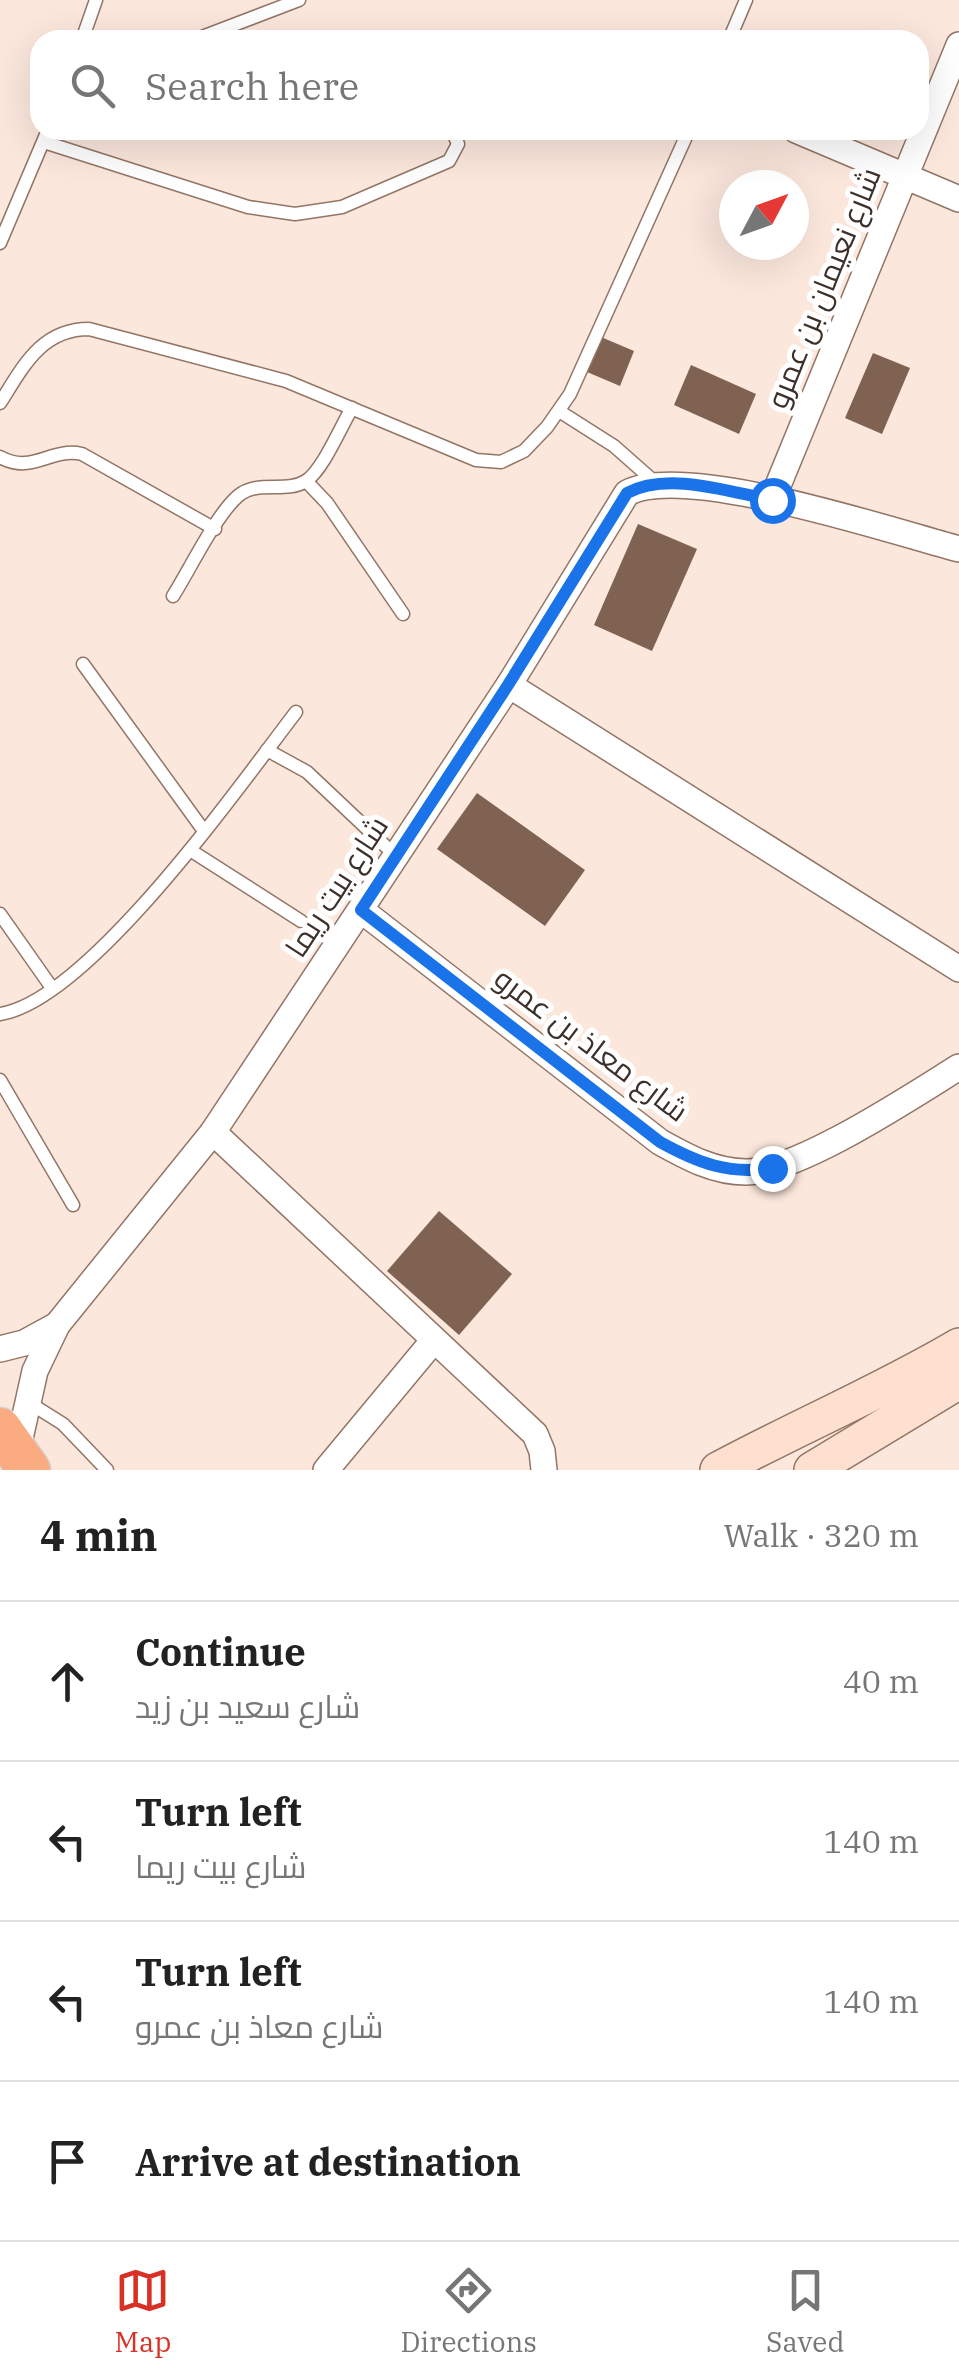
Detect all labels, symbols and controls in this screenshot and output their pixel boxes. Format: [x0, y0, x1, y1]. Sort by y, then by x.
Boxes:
search box [30, 30, 929, 140]
icon: search [65, 58, 120, 113]
text: Search here [145, 61, 359, 110]
street label: شارع نعيمان بن عمرو [757, 161, 891, 414]
north arrow [719, 170, 809, 260]
route start [750, 478, 796, 524]
street label: شارع بيت ريما [276, 808, 398, 965]
street label: شارع معاذ بن عمرو [486, 958, 697, 1131]
route end [750, 1146, 796, 1192]
text: 4 min [40, 1508, 158, 1563]
text: Walk · 320 m [723, 1514, 919, 1556]
text: Continue [135, 1627, 306, 1676]
icon: ahead [40, 1654, 95, 1709]
text: 40 m [843, 1660, 919, 1702]
text: شارع سعيد بن زيد [135, 1685, 360, 1727]
text: Turn left [135, 1787, 302, 1836]
icon: left [40, 1814, 95, 1869]
text: 140 m [823, 1820, 919, 1862]
text: شارع بيت ريما [135, 1845, 307, 1887]
text: Turn left [135, 1947, 302, 1996]
icon: left [40, 1974, 95, 2029]
text: 140 m [823, 1980, 919, 2022]
text: شارع معاذ بن عمرو [135, 2005, 384, 2047]
icon: arrive [40, 2134, 95, 2189]
text: Arrive at destination [135, 2137, 521, 2186]
tab: Map [115, 2263, 171, 2360]
tab: Directions [400, 2263, 537, 2360]
tab: Saved [766, 2263, 844, 2360]

